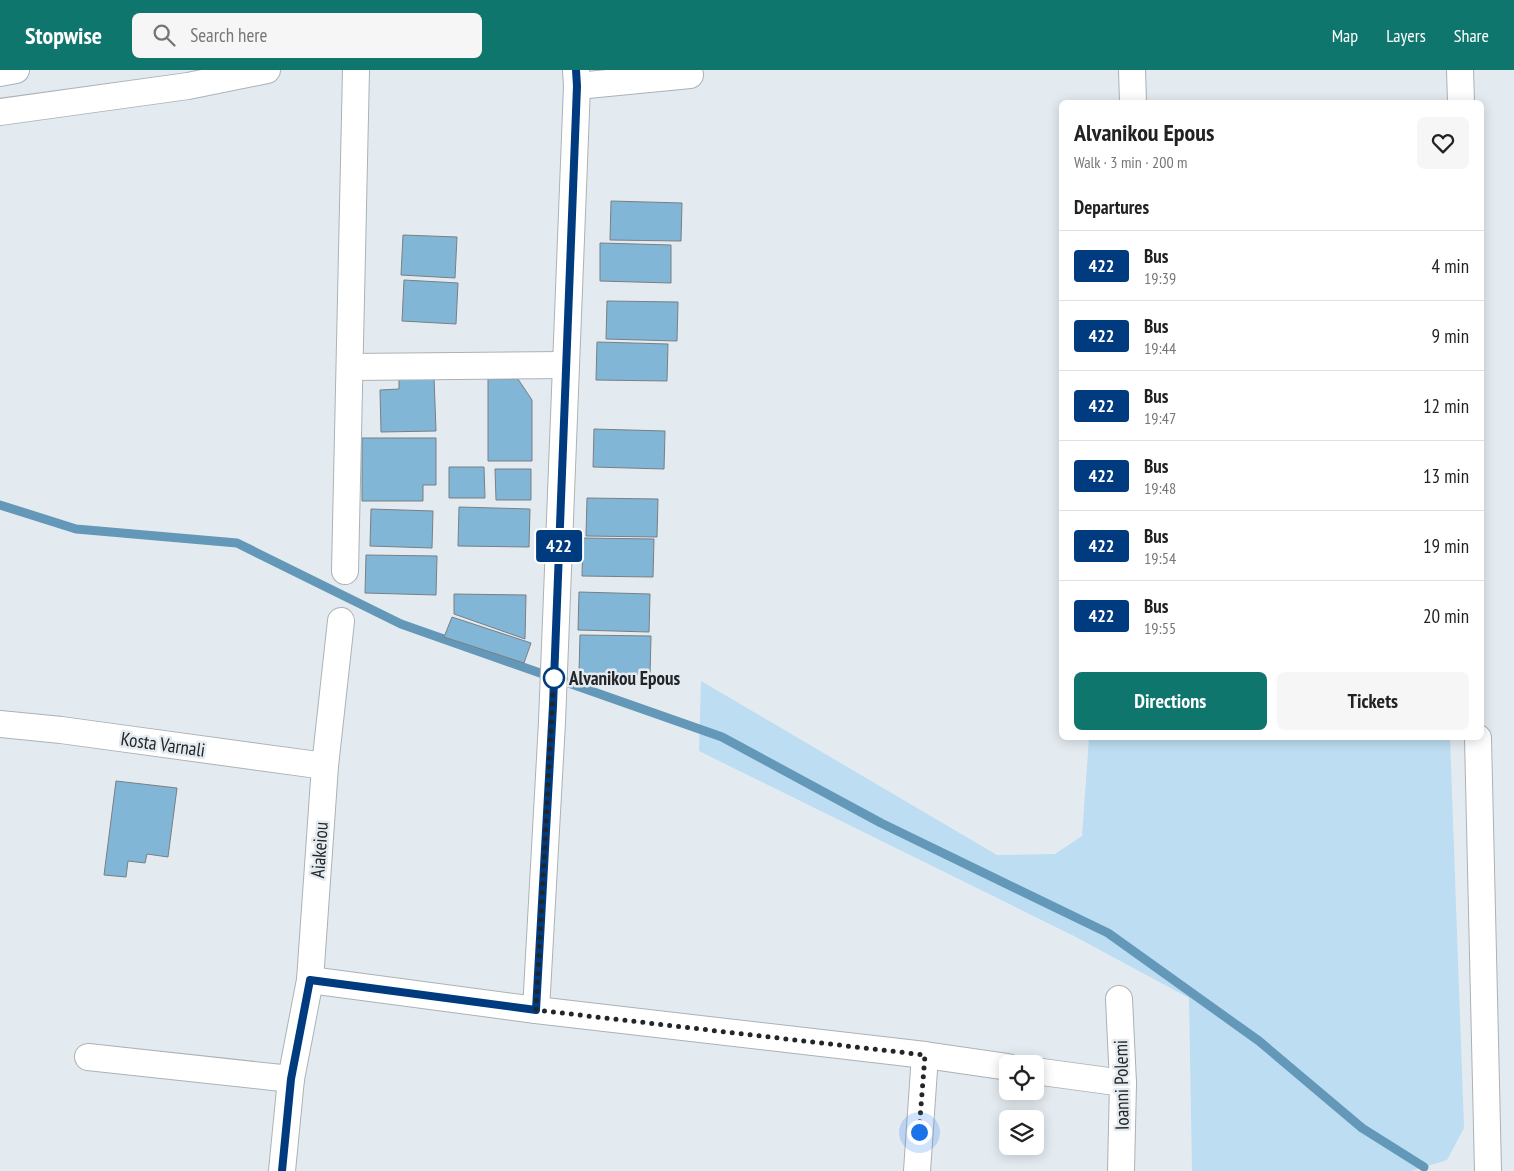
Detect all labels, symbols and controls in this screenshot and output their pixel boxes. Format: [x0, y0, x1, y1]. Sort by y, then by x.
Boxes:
search box [132, 13, 482, 58]
text: Stopwise [25, 20, 102, 51]
icon: search [150, 21, 178, 49]
text: Search here [190, 23, 267, 47]
text: Map [1332, 24, 1358, 47]
text: Layers [1386, 24, 1426, 47]
text: Share [1454, 24, 1489, 47]
text: Alvanikou Epous [1074, 117, 1214, 148]
button: heart [1417, 117, 1469, 169]
text: Walk · 3 min · 200 m [1074, 152, 1187, 172]
text: Departures [1074, 195, 1149, 219]
text: Bus [1144, 244, 1168, 268]
text: 422 [1089, 254, 1114, 277]
text: 4 min [1432, 254, 1469, 278]
text: 19:39 [1144, 268, 1176, 288]
text: Bus [1144, 314, 1168, 338]
text: 422 [1089, 324, 1114, 347]
text: 9 min [1432, 324, 1469, 348]
text: 19:44 [1144, 338, 1176, 358]
text: Bus [1144, 384, 1168, 408]
text: 422 [1089, 394, 1114, 417]
text: 12 min [1423, 394, 1469, 418]
text: 19:47 [1144, 408, 1176, 428]
text: Bus [1144, 454, 1168, 478]
text: 422 [1089, 464, 1114, 487]
text: 13 min [1423, 464, 1469, 488]
text: 19:48 [1144, 478, 1176, 498]
text: Bus [1144, 524, 1168, 548]
line badge: 422 [530, 530, 588, 562]
text: 422 [546, 534, 572, 557]
text: 422 [1089, 534, 1114, 557]
text: 19 min [1423, 534, 1469, 558]
text: 19:54 [1144, 548, 1176, 568]
text: Bus [1144, 594, 1168, 618]
text: 422 [1089, 604, 1114, 627]
text: 20 min [1423, 604, 1469, 628]
text: 19:55 [1144, 618, 1176, 638]
place label: Alvanikou Epous [568, 666, 680, 690]
marker: Alvanikou Epous [543, 667, 565, 689]
button: Directions [1074, 672, 1267, 730]
button: Tickets [1277, 672, 1469, 730]
street label: Kosta Varnali [119, 726, 207, 762]
street label: Aiakeiou [305, 821, 333, 879]
street label: Ioanni Polemi [1108, 1040, 1134, 1130]
map controls [999, 1055, 1044, 1155]
button: locate [999, 1055, 1044, 1100]
button: layers [999, 1110, 1044, 1155]
your location [907, 1120, 932, 1145]

